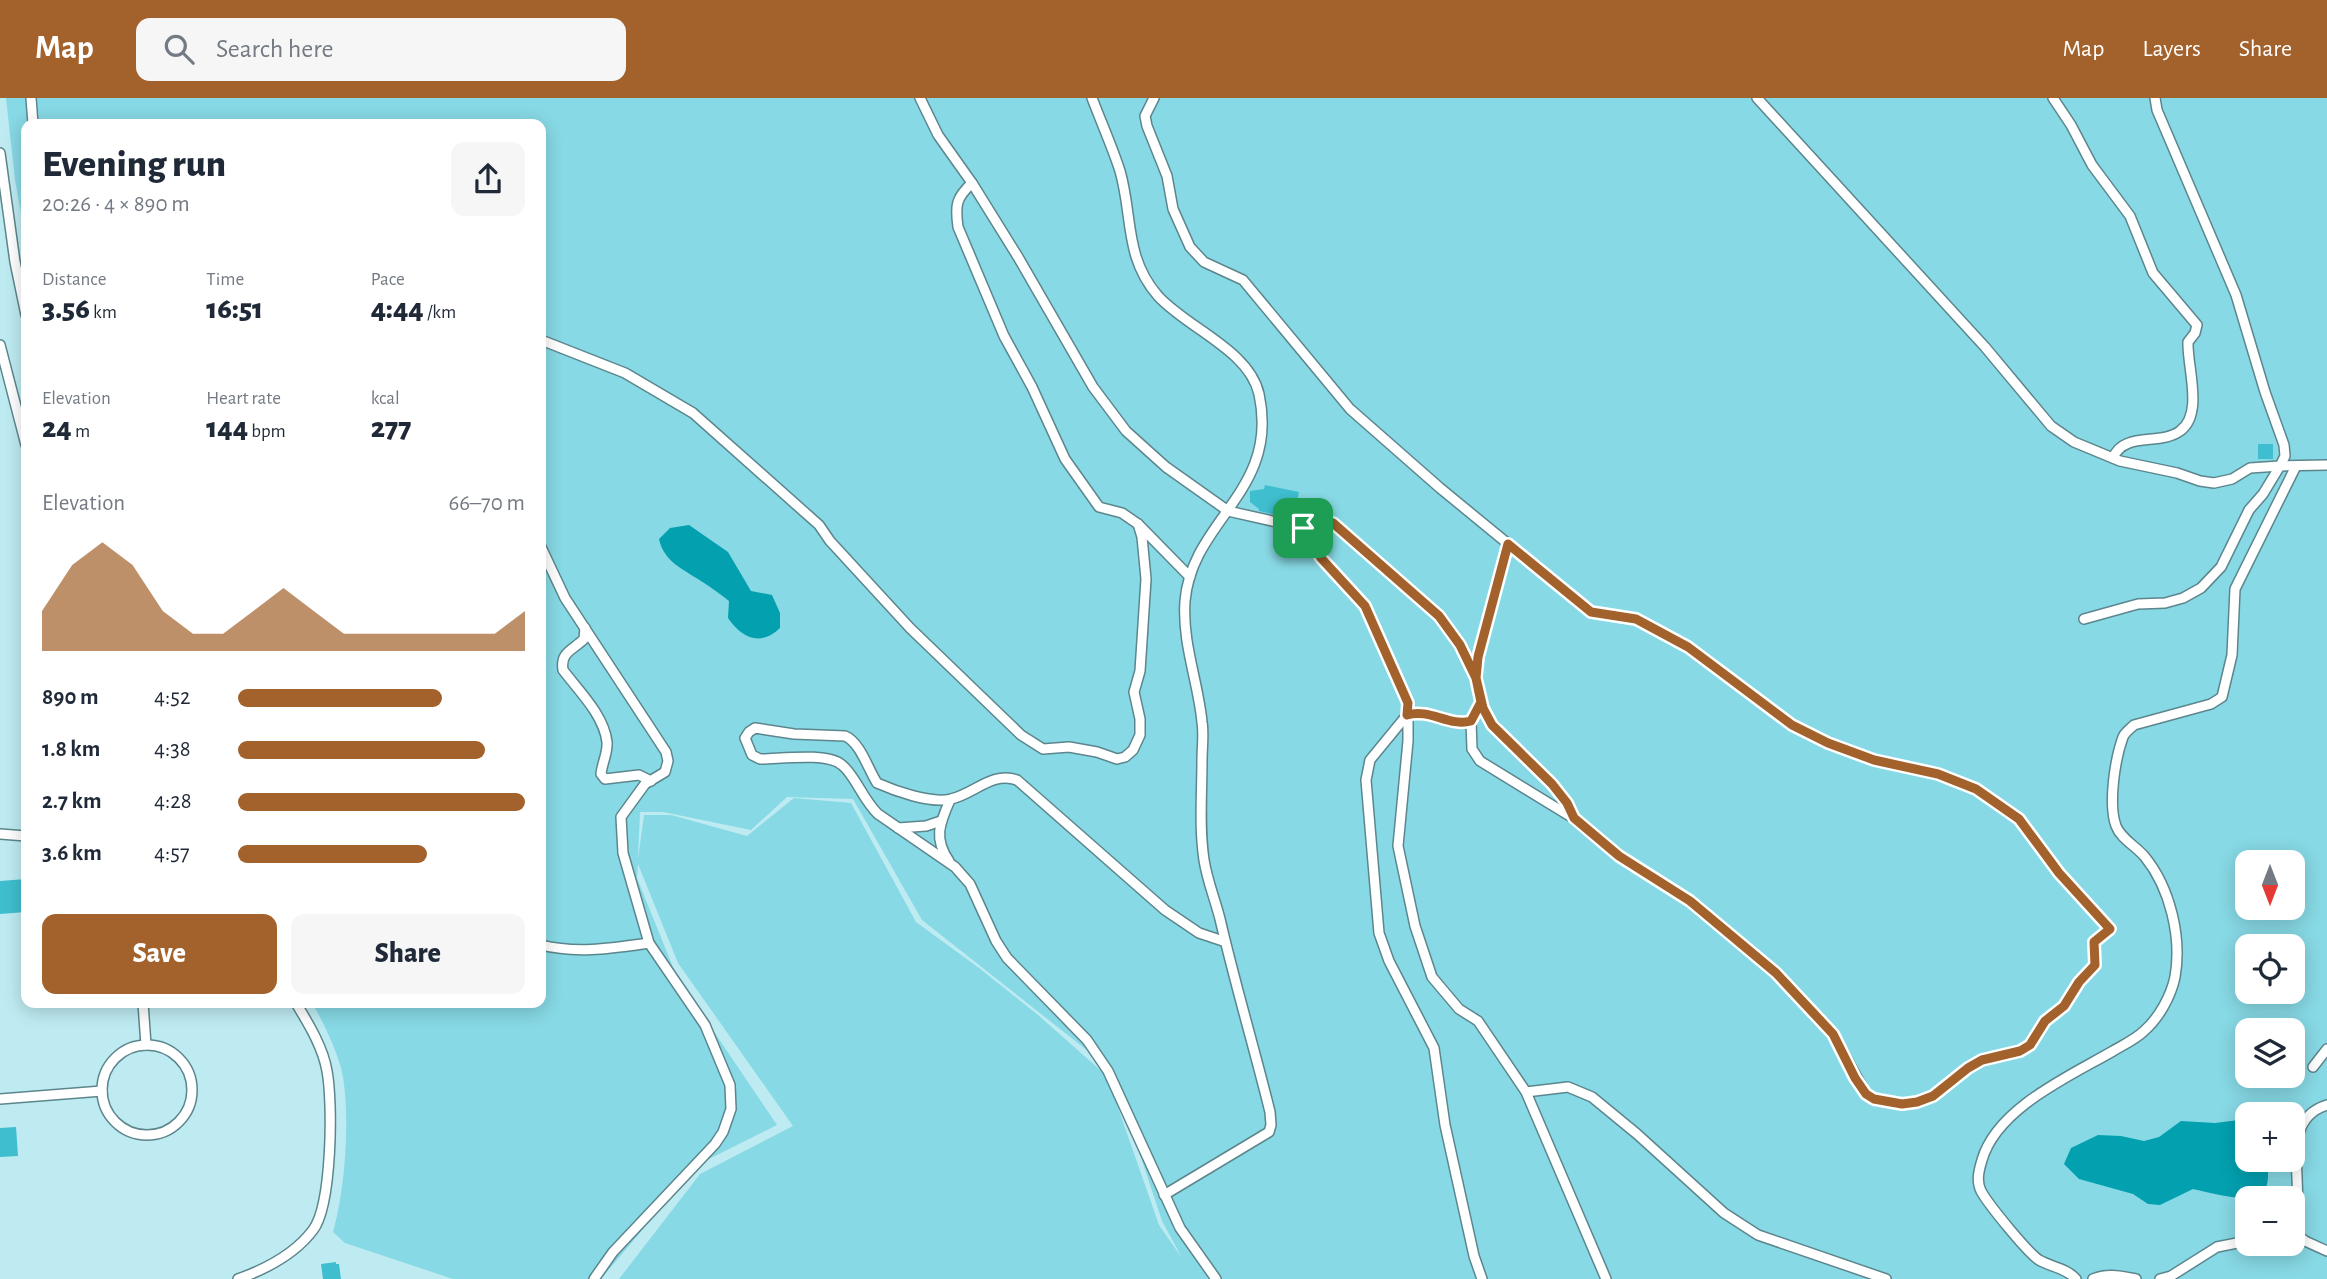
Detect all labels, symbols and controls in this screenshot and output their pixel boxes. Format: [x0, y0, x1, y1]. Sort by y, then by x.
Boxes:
search box [136, 18, 626, 81]
icon: search [160, 30, 198, 68]
text: Map [35, 32, 94, 65]
text: Search here [216, 36, 334, 62]
text: Map [2062, 37, 2104, 61]
text: Layers [2142, 37, 2201, 61]
text: Share [2239, 37, 2292, 61]
button: share [451, 142, 525, 216]
text: Evening run [42, 146, 226, 184]
text: 20:26 · 4 × 890 m [42, 193, 190, 216]
text: Distance [42, 270, 106, 289]
text: Time [206, 270, 244, 289]
text: Pace [371, 270, 405, 289]
text: 3.56 [42, 294, 90, 324]
text: 16:51 [206, 294, 263, 324]
text: 4:44 [371, 294, 424, 324]
text: km [90, 303, 117, 322]
text: /km [424, 303, 456, 322]
text: Elevation [42, 389, 111, 408]
text: Heart rate [206, 389, 281, 408]
text: kcal [371, 389, 400, 408]
text: 24 [42, 413, 72, 443]
text: 144 [206, 413, 248, 443]
text: 277 [371, 413, 411, 443]
text: m [72, 422, 90, 441]
text: bpm [248, 422, 286, 441]
text: Elevation [42, 492, 125, 515]
text: 66–70 m [449, 492, 525, 515]
pin [1273, 498, 1333, 558]
icon: arrive [1284, 509, 1322, 547]
text: 890 m [42, 686, 98, 709]
text: 4:52 [154, 686, 190, 709]
text: 1.8 km [42, 738, 100, 761]
text: 4:38 [154, 738, 191, 761]
text: 2.7 km [42, 790, 101, 813]
text: 4:28 [154, 790, 192, 813]
text: 3.6 km [42, 842, 102, 865]
text: 4:57 [154, 842, 190, 865]
north arrow [2235, 850, 2305, 920]
map controls [2235, 850, 2305, 1256]
button: Save [42, 914, 277, 994]
button: Share [291, 914, 525, 994]
button: locate [2235, 934, 2305, 1004]
button: layers [2235, 1018, 2305, 1088]
button: + [2235, 1102, 2305, 1172]
button: − [2235, 1186, 2305, 1256]

